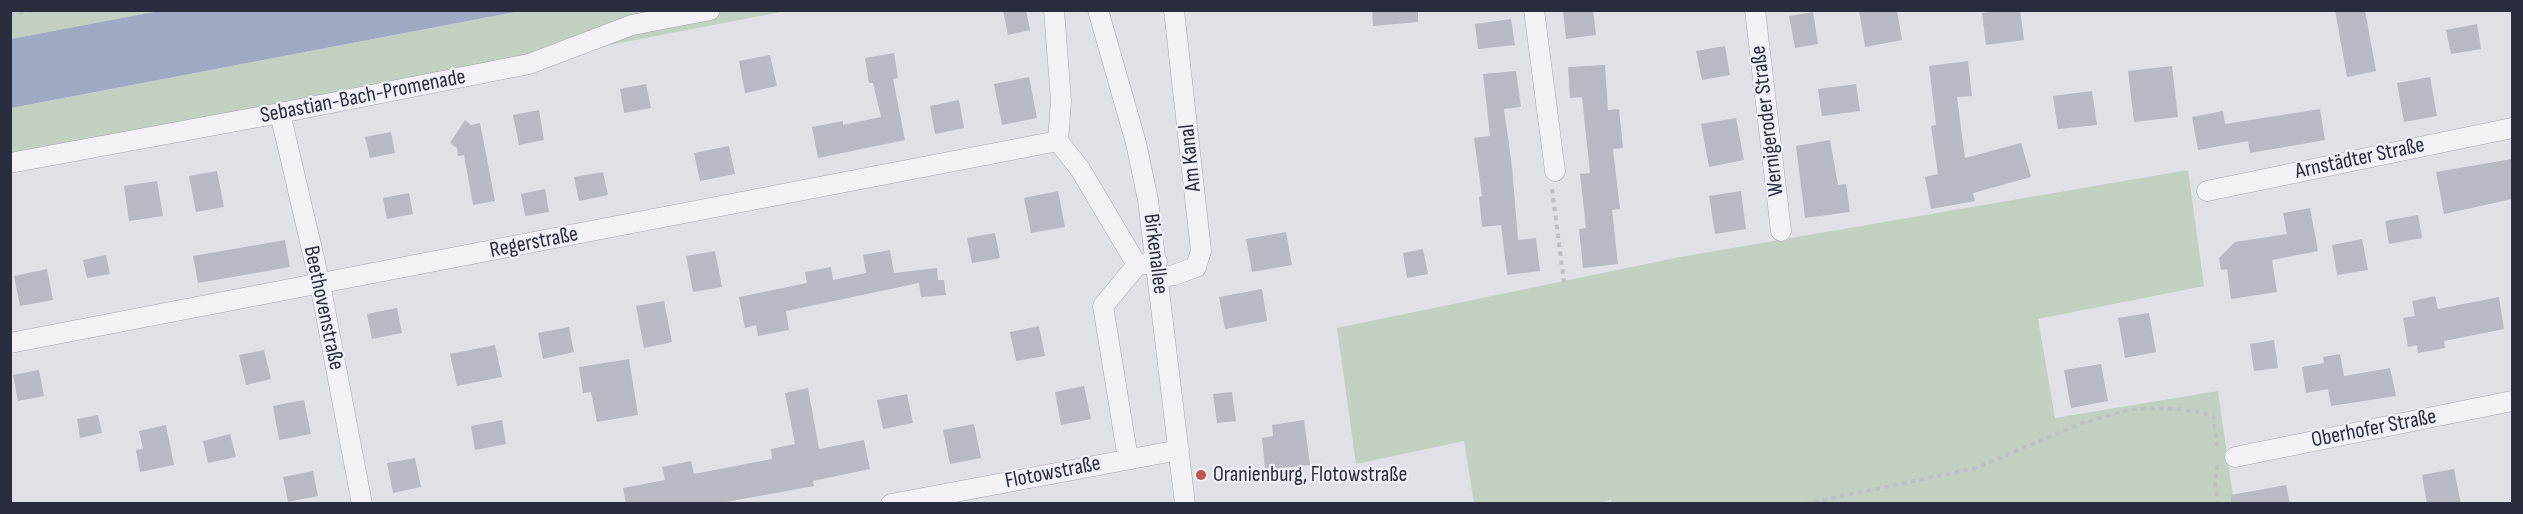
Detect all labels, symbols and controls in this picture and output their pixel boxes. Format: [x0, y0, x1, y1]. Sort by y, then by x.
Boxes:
street label: Wernigeroder Straße [1746, 44, 1790, 198]
street label: Sebastian-Bach-Promenade [258, 64, 468, 130]
street label: Am Kanal [1174, 123, 1208, 193]
street label: Arnstädter Straße [2293, 132, 2427, 186]
street label: Birkenallee [1137, 212, 1173, 296]
street label: Regerstraße [488, 222, 580, 264]
street label: Beethovenstraße [297, 244, 349, 372]
street label: Oberhofer Straße [2309, 404, 2439, 454]
street label: Flotowstraße [1003, 451, 1103, 495]
place label: Oranienburg, Flotowstraße [1213, 462, 1407, 488]
marker: Oranienburg, Flotowstraße [1194, 468, 1208, 482]

